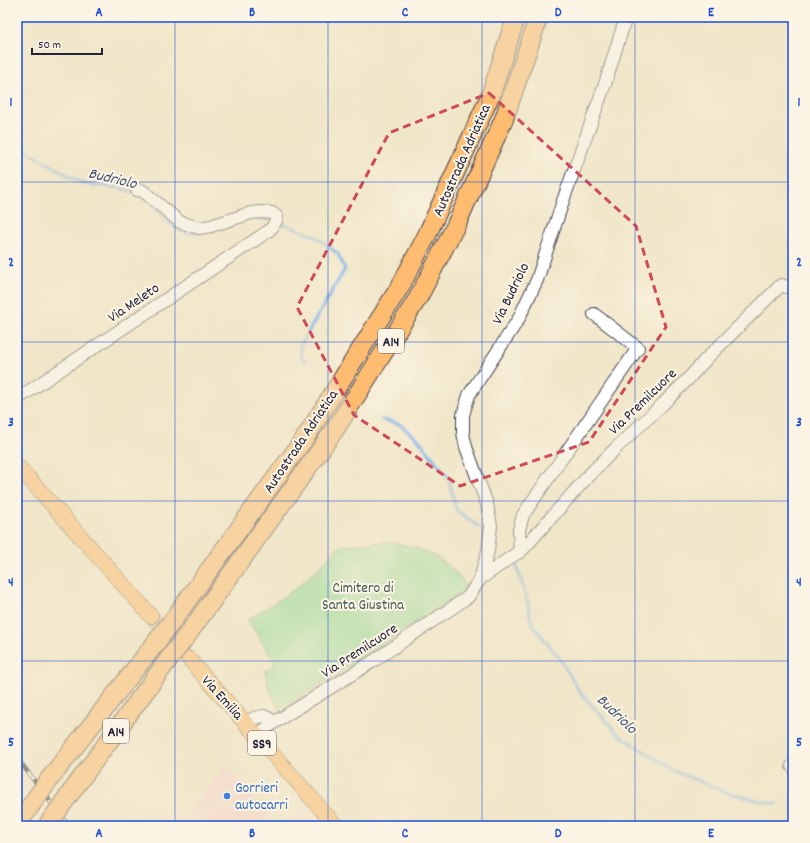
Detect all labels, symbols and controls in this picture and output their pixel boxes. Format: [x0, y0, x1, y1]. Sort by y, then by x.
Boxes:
text: A [95, 4, 103, 23]
text: B [249, 4, 255, 23]
text: C [402, 4, 409, 23]
text: D [555, 4, 562, 23]
text: E [708, 4, 715, 23]
scale bar [32, 30, 102, 56]
text: 50 m [38, 37, 61, 54]
text: 1 [10, 94, 13, 113]
text: 1 [798, 94, 801, 113]
street label: Autostrada Adriatica [428, 100, 498, 220]
water label: Budriolo [86, 163, 140, 196]
text: 2 [8, 254, 14, 273]
text: 2 [796, 254, 802, 273]
street label: Via Budriolo [487, 259, 536, 328]
street label: Via Meleto [104, 278, 165, 329]
road number: A14 [378, 329, 404, 353]
street label: Via Premilcuore [604, 364, 683, 441]
street label: Autostrada Adriatica [259, 385, 345, 498]
text: 3 [8, 414, 14, 433]
text: 3 [796, 414, 802, 433]
text: 4 [8, 574, 14, 593]
text: 4 [796, 574, 802, 593]
park label: Cimitero di Santa Giustina [322, 578, 405, 617]
street label: Via Premilcuore [317, 618, 403, 685]
street label: Via Emilia [195, 671, 248, 726]
water label: Budriolo [591, 690, 642, 741]
road number: A14 [103, 719, 129, 743]
road number: SS9 [248, 731, 276, 755]
text: 5 [8, 734, 14, 753]
text: 5 [796, 734, 802, 753]
place label: Gorrieri autocarri [235, 778, 288, 817]
marker: Gorrieri autocarri [222, 791, 232, 801]
text: A [95, 825, 103, 843]
text: B [249, 825, 255, 843]
text: C [402, 825, 409, 843]
text: D [555, 825, 562, 843]
text: E [708, 825, 715, 843]

